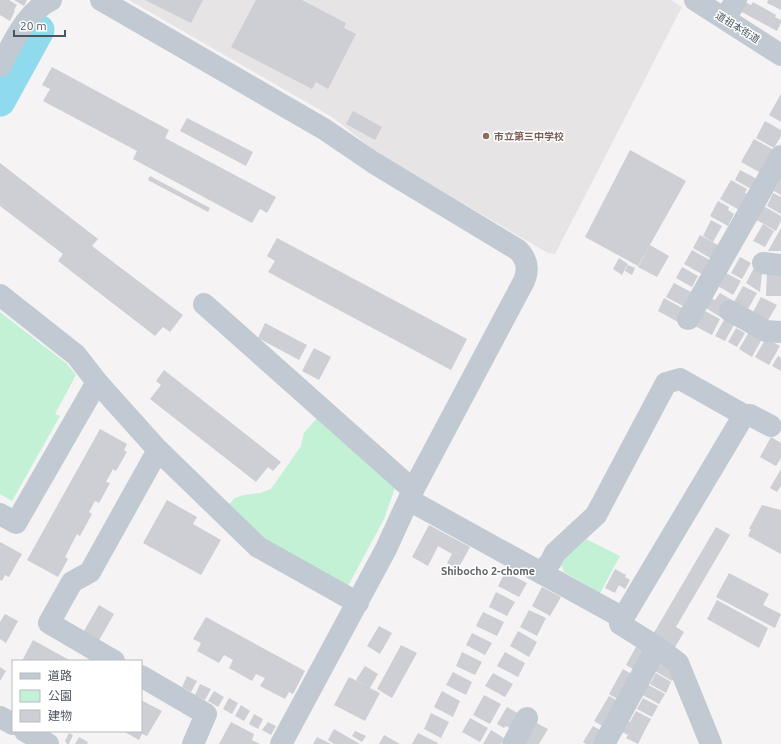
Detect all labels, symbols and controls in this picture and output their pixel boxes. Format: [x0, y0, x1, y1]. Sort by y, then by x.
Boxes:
street label: 道祖本街道 [714, 10, 762, 45]
scale bar [14, 12, 65, 38]
text: 20 m [20, 19, 47, 32]
marker: 市立第三中学校 [481, 131, 491, 141]
place label: 市立第三中学校 [494, 131, 564, 142]
district label: Shibocho 2-chome [441, 565, 535, 577]
legend [12, 660, 142, 732]
text: 道路 [48, 669, 72, 682]
text: 公園 [48, 689, 72, 702]
text: 建物 [48, 709, 72, 722]

